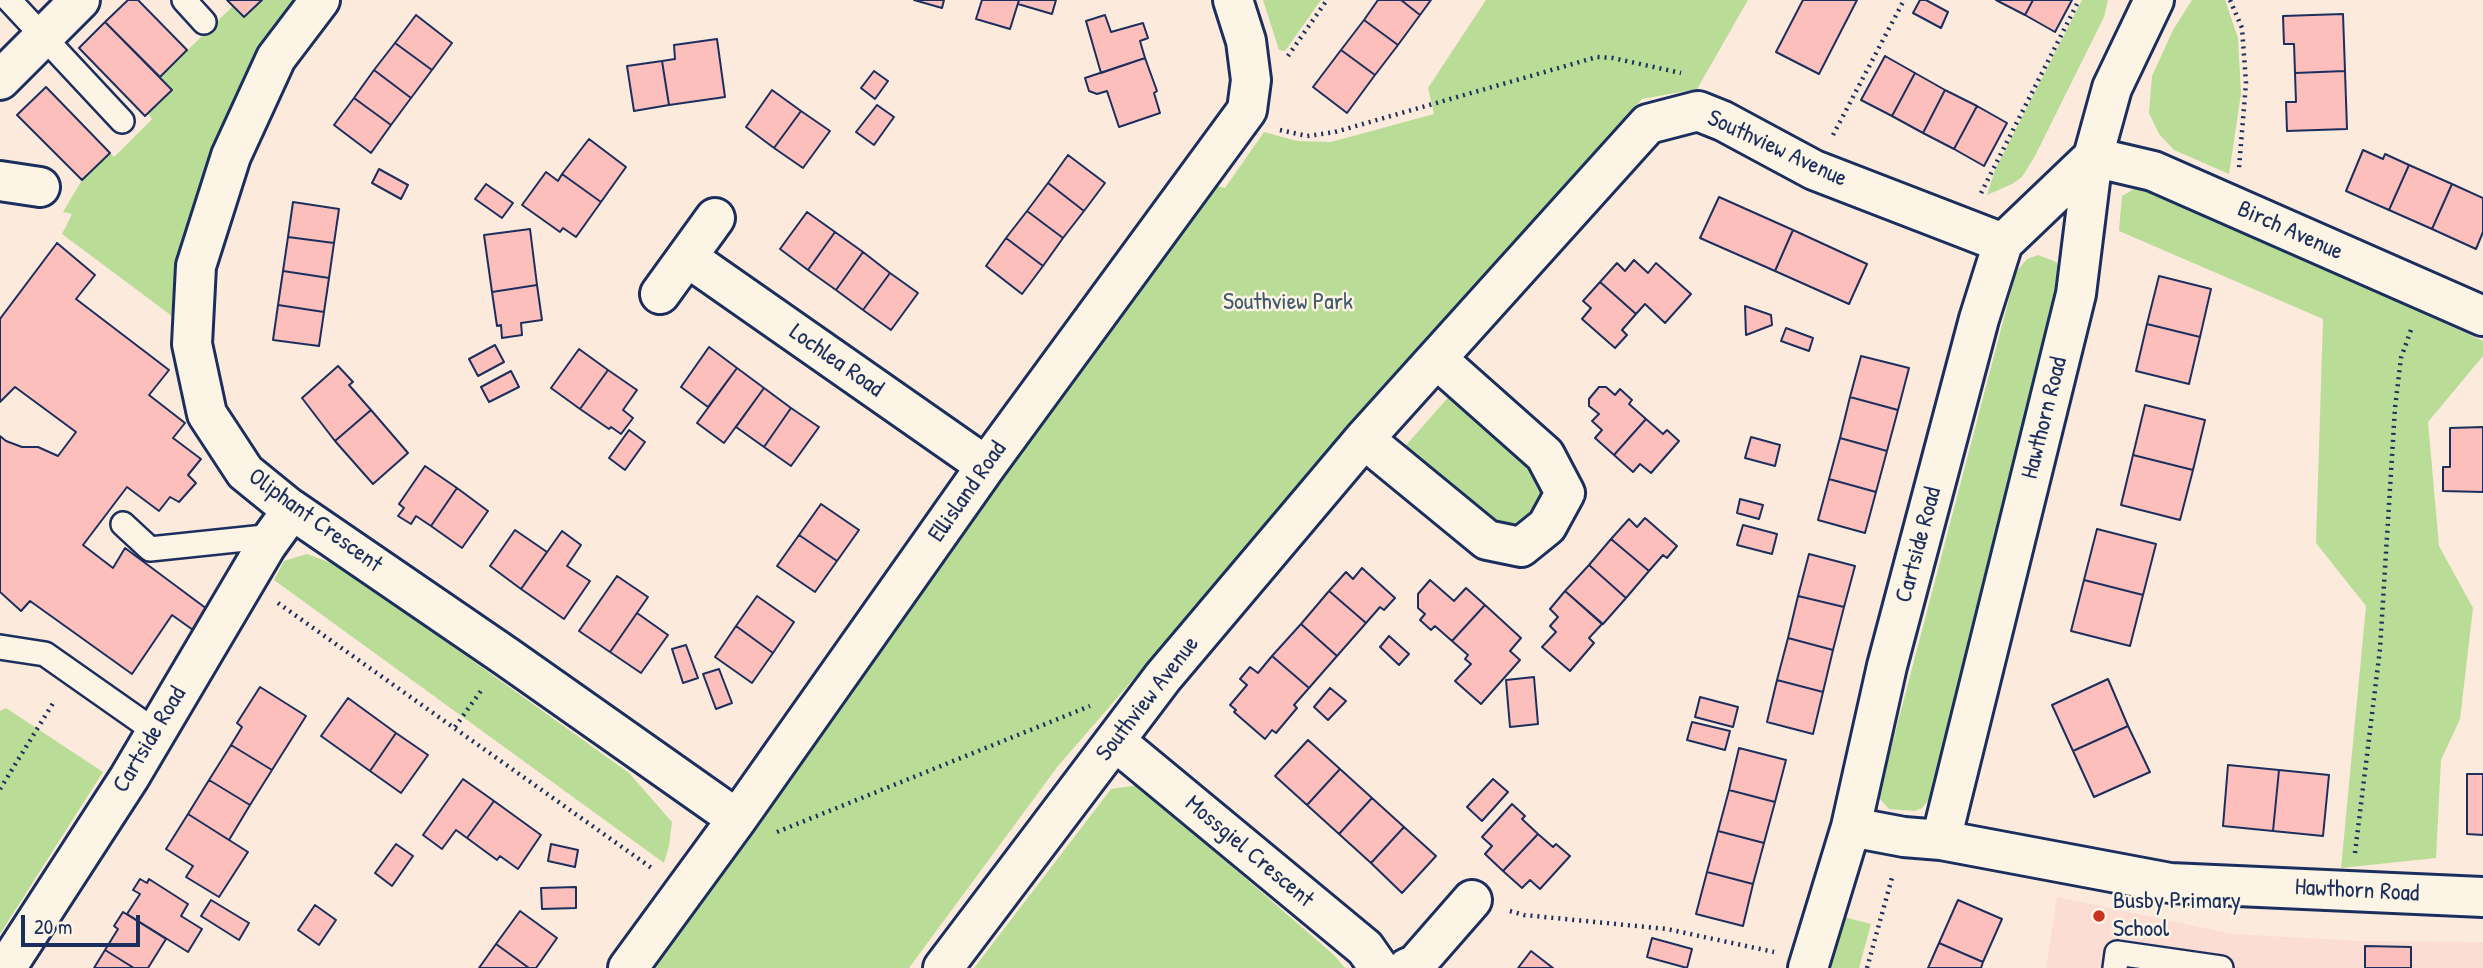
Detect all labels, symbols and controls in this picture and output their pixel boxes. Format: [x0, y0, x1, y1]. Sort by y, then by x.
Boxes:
street label: Southview Avenue [1703, 104, 1851, 194]
street label: Birch Avenue [2233, 195, 2347, 267]
park label: Southview Park [1223, 289, 1353, 317]
street label: Lochlea Road [783, 318, 889, 404]
street label: Hawthorn Road [2016, 354, 2074, 482]
street label: Ellisland Road [923, 436, 1013, 548]
street label: Oliphant Crescent [242, 463, 388, 579]
street label: Cartside Road [1890, 484, 1948, 606]
street label: Southview Avenue [1090, 631, 1206, 767]
street label: Cartside Road [107, 682, 193, 798]
street label: Mossgiel Crescent [1179, 790, 1319, 914]
street label: Hawthorn Road [2294, 873, 2420, 909]
place label: Busby Primary School [2113, 888, 2241, 944]
scale bar [24, 902, 144, 946]
marker: Busby Primary School [2091, 908, 2107, 924]
text: 20 m [34, 912, 72, 941]

